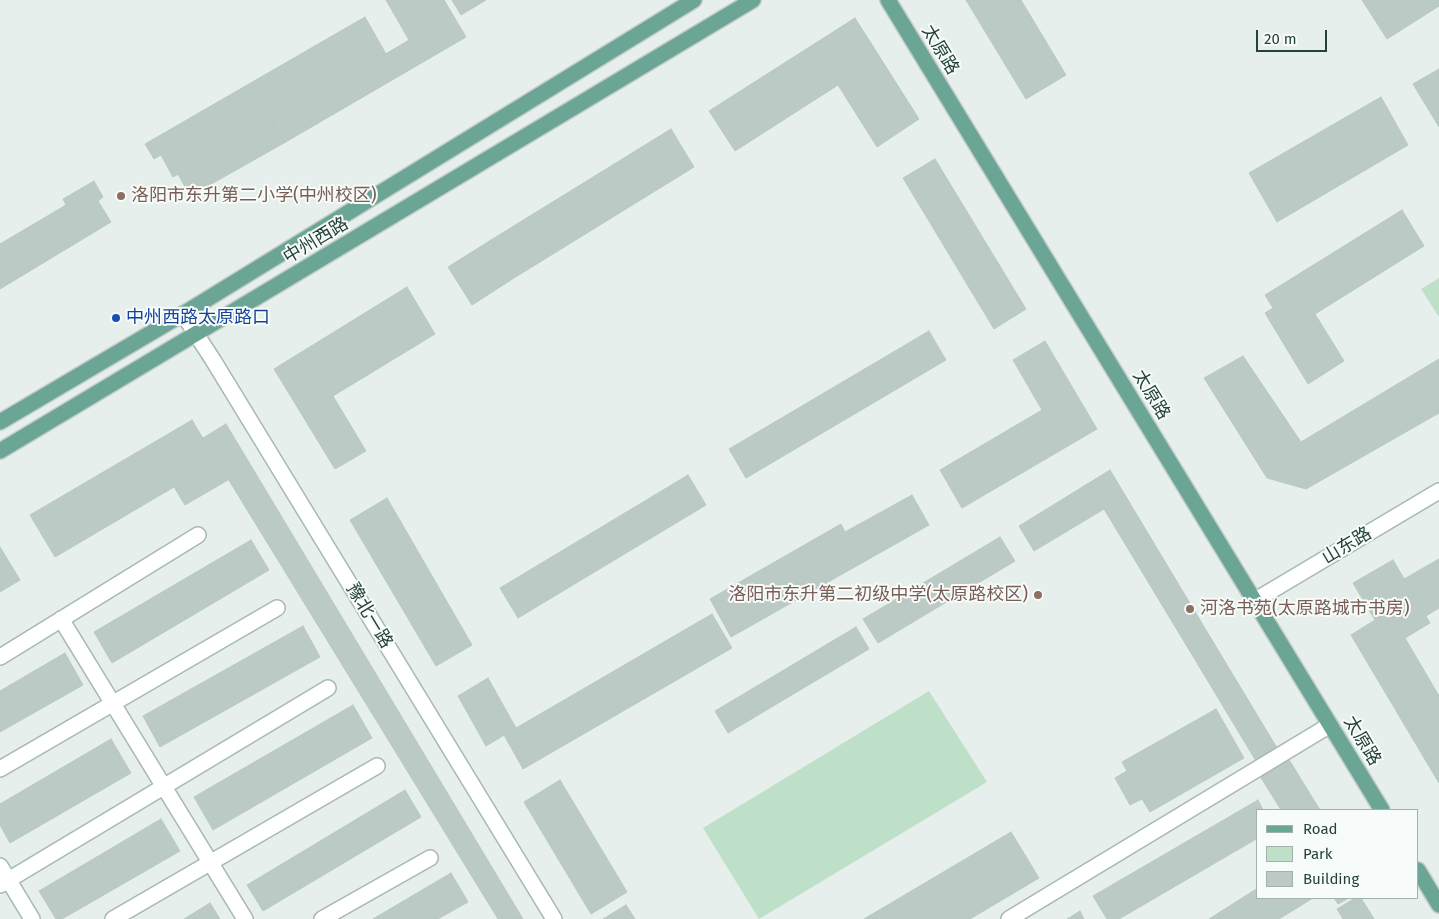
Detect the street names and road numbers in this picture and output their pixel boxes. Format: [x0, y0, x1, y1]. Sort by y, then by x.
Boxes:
street label: 太原路 [917, 21, 963, 79]
street label: 中州西路 [280, 213, 352, 269]
street label: 太原路 [1128, 366, 1174, 424]
street label: 山东路 [1318, 523, 1376, 569]
street label: 豫北一路 [341, 580, 397, 652]
street label: 太原路 [1339, 712, 1385, 770]

